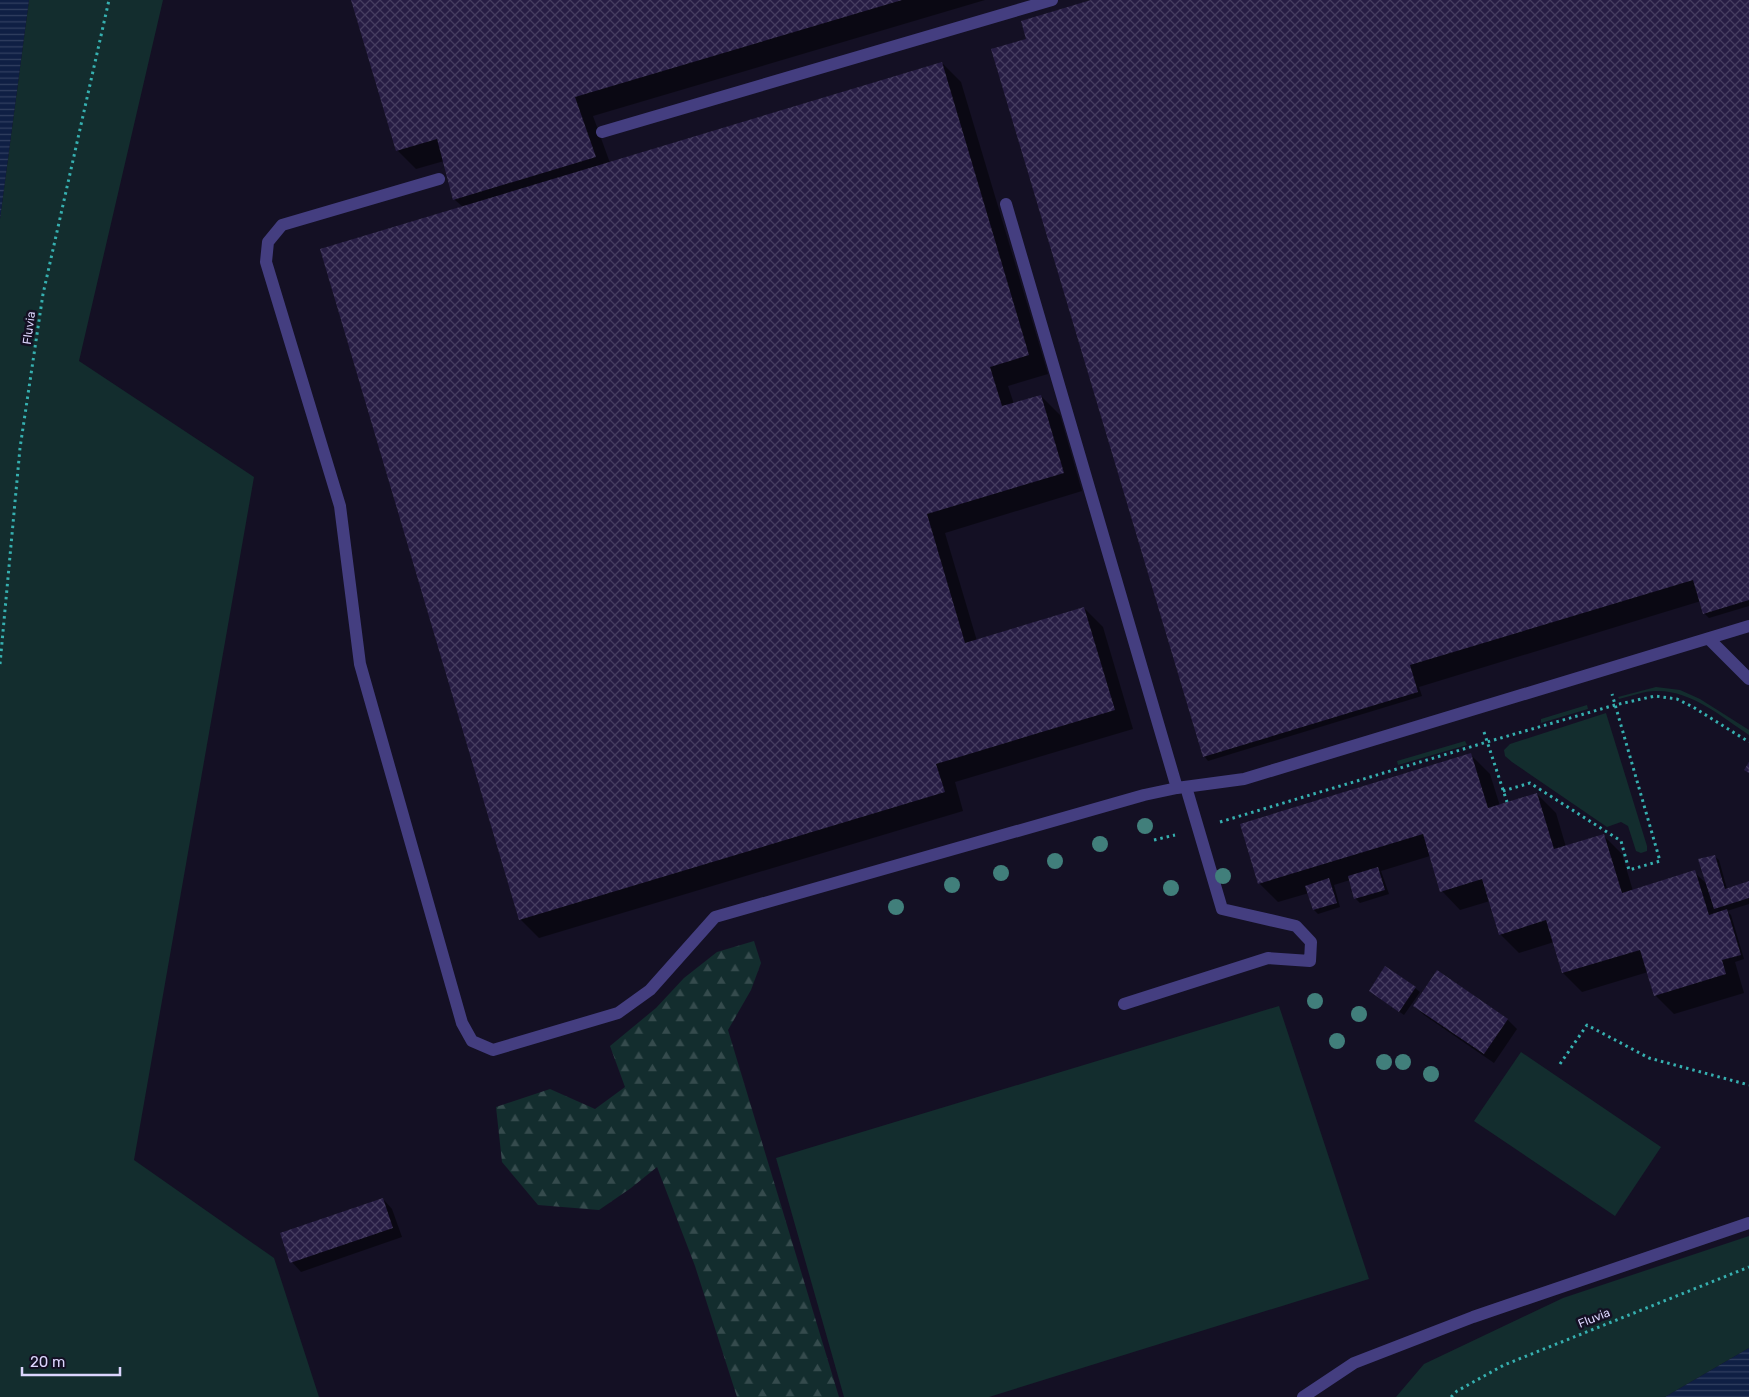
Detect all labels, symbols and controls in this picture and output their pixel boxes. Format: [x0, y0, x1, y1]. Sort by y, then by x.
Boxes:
street label: Fluvia [20, 311, 38, 345]
street label: Fluvia [1576, 1305, 1612, 1331]
scale bar [22, 1344, 120, 1376]
text: 20 m [30, 1353, 65, 1371]

